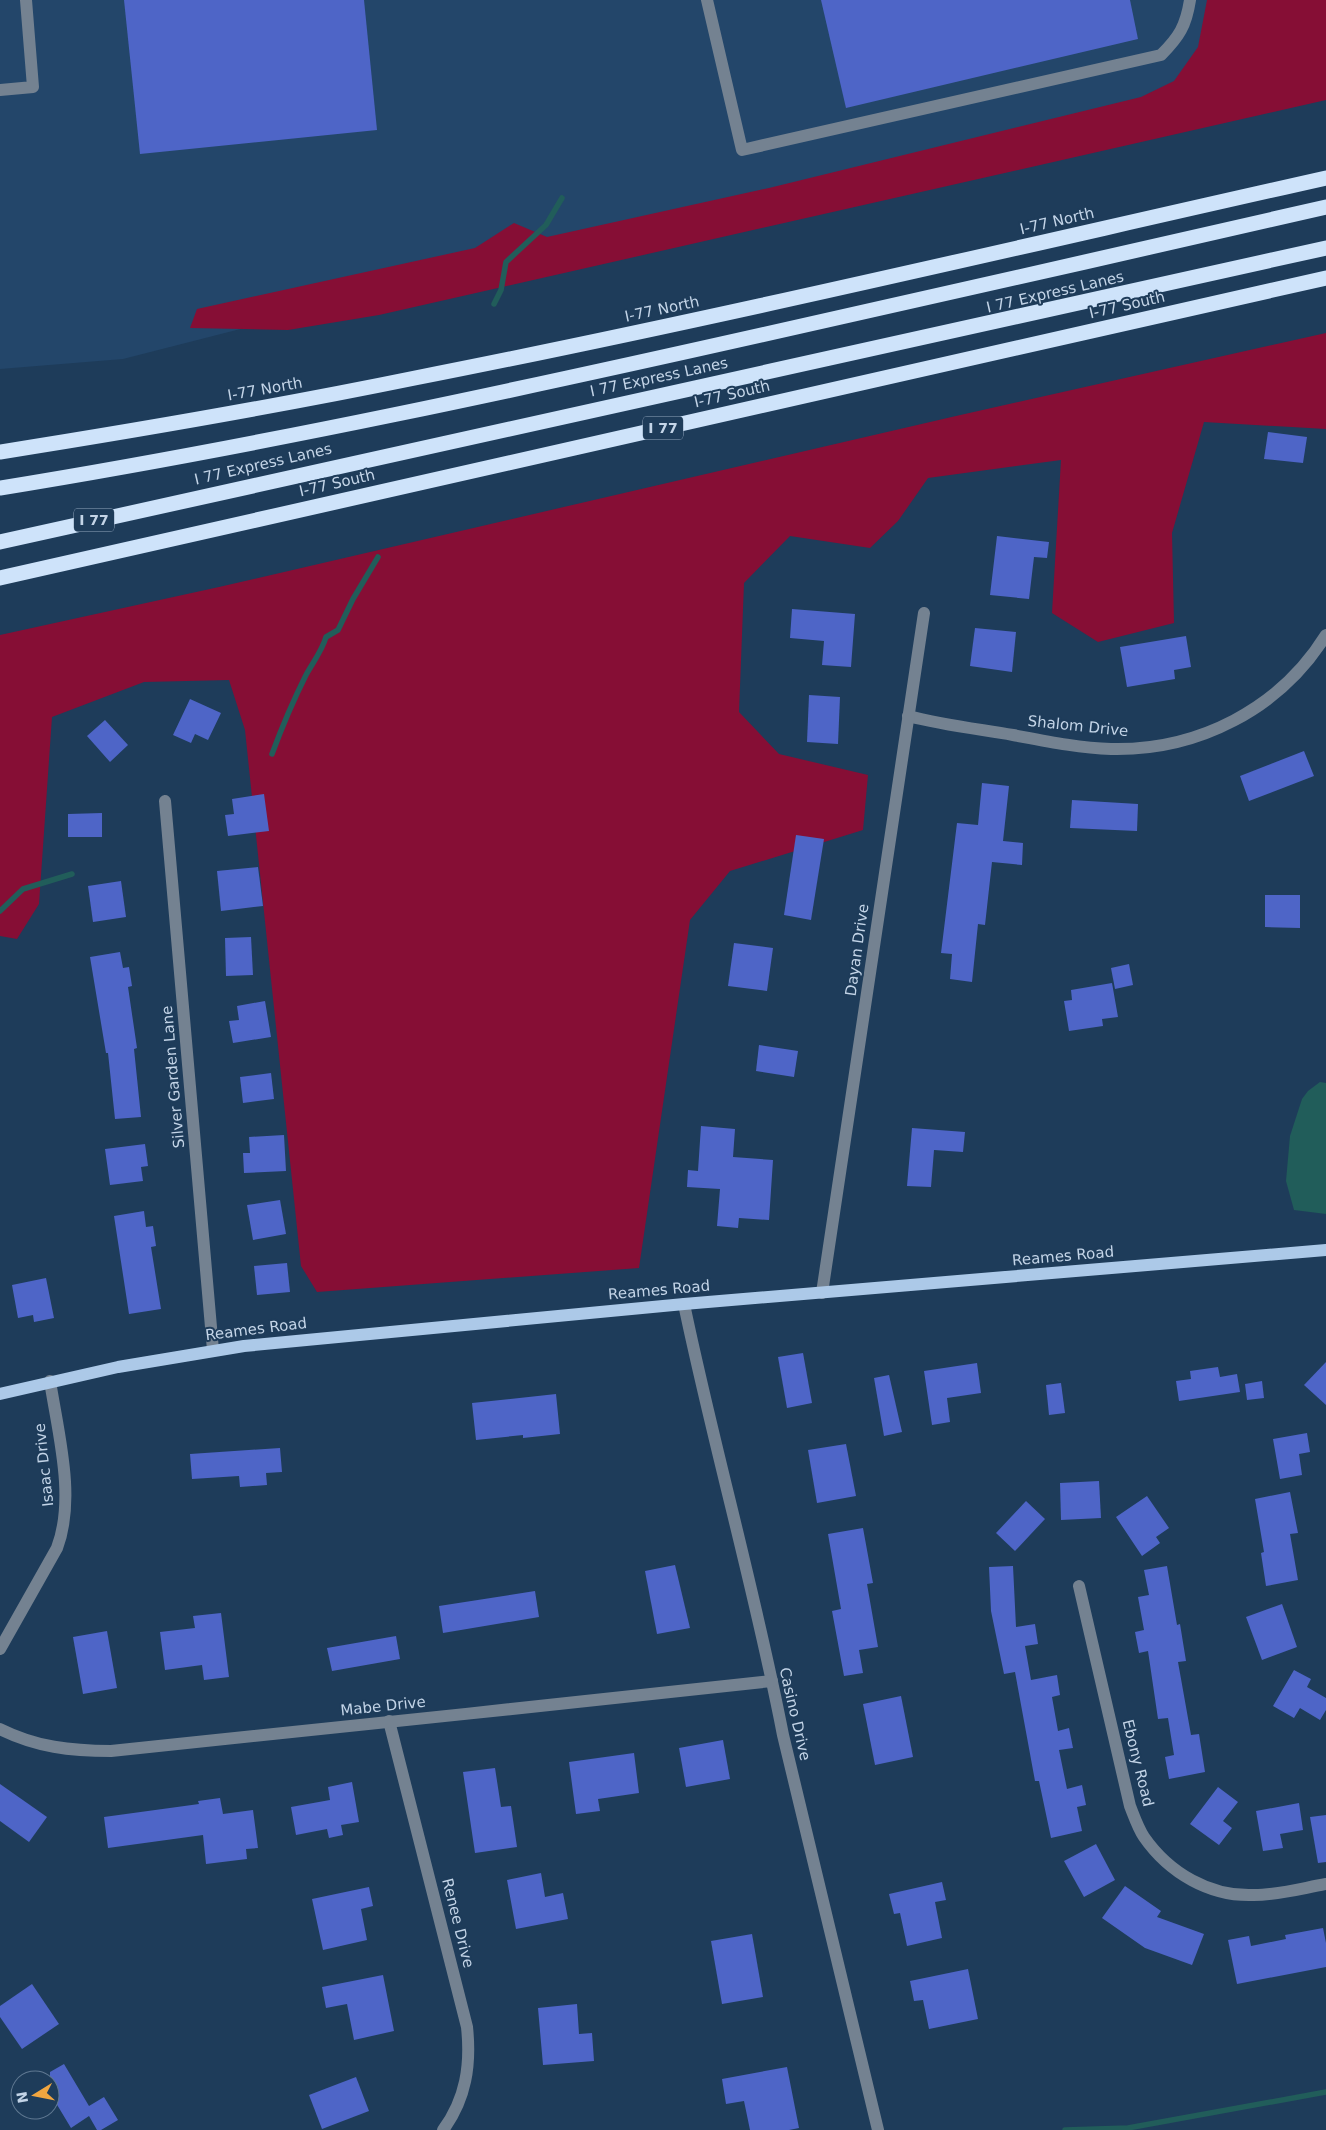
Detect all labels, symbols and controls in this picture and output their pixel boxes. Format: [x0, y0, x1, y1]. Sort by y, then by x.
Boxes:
street label: I-77 North [1018, 204, 1096, 238]
street label: I 77 Express Lanes [985, 267, 1126, 317]
street label: I-77 South [1087, 288, 1167, 322]
street label: I-77 North [623, 292, 701, 326]
street label: I 77 Express Lanes [588, 354, 730, 400]
street label: I-77 North [226, 374, 304, 404]
street label: I-77 South [692, 377, 772, 411]
road number: I 77 [643, 416, 683, 439]
street label: I 77 Express Lanes [193, 439, 334, 489]
street label: I-77 South [297, 466, 377, 500]
road number: I 77 [74, 508, 114, 532]
street label: Shalom Drive [1027, 712, 1129, 740]
street label: Dayan Drive [842, 903, 872, 997]
street label: Silver Garden Lane [158, 1005, 188, 1149]
street label: Reames Road [1011, 1243, 1115, 1269]
street label: Reames Road [607, 1277, 711, 1303]
street label: Reames Road [204, 1314, 308, 1344]
street label: Isaac Drive [31, 1422, 57, 1508]
street label: Casino Drive [776, 1666, 814, 1762]
street label: Mabe Drive [339, 1693, 427, 1719]
street label: Ebony Road [1119, 1718, 1157, 1808]
street label: Renee Drive [438, 1876, 478, 1970]
north arrow [10, 2070, 60, 2120]
text: N [13, 2090, 31, 2104]

